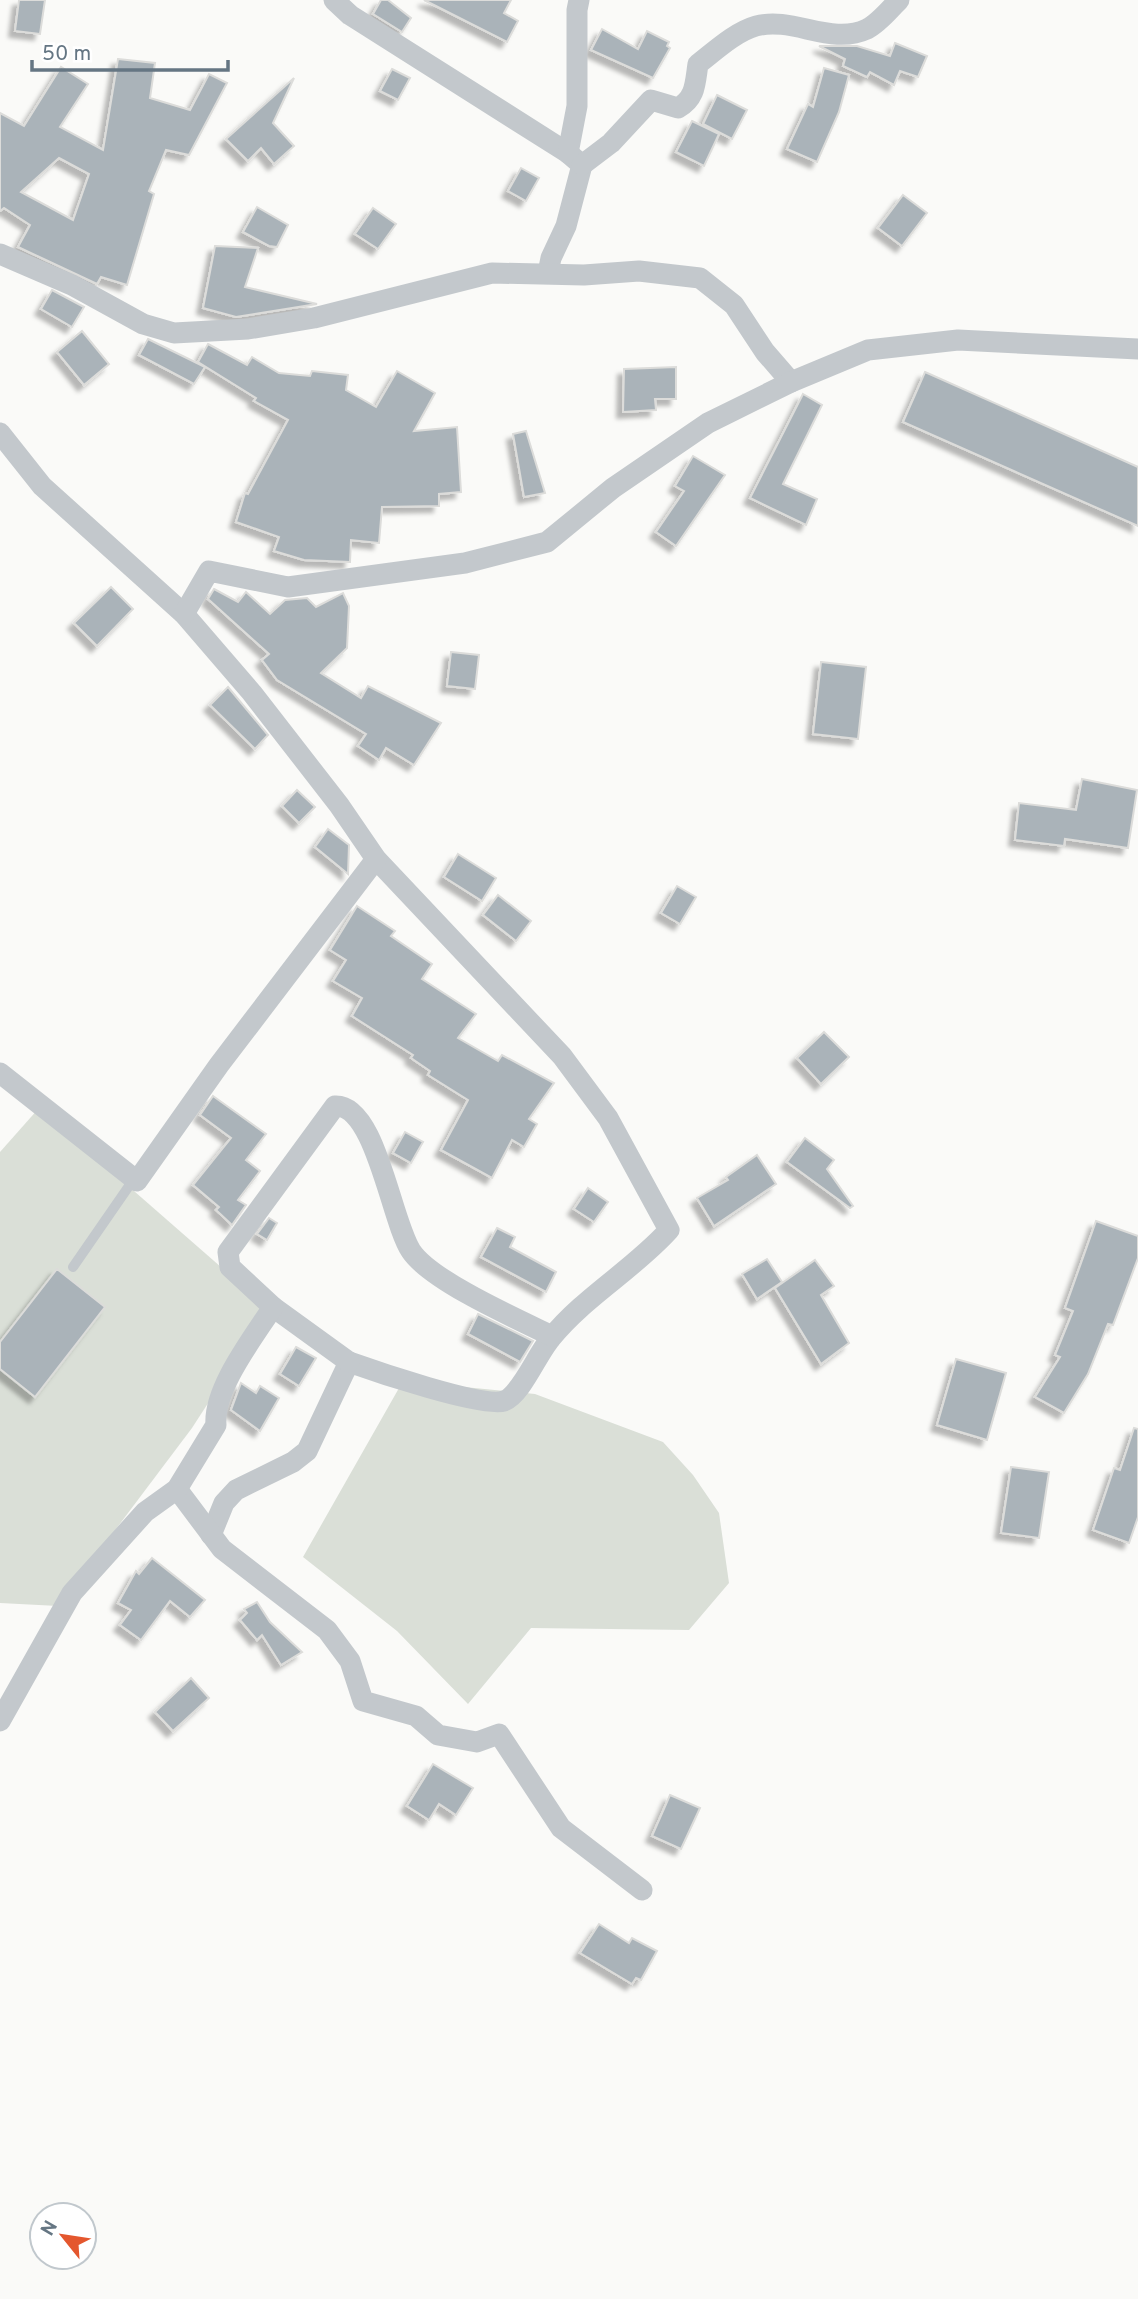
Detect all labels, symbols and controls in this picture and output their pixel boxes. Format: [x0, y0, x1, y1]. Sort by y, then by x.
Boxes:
scale bar [32, 28, 228, 72]
text: 50 m [42, 41, 91, 68]
north arrow [28, 2201, 98, 2271]
text: N [36, 2217, 64, 2240]

